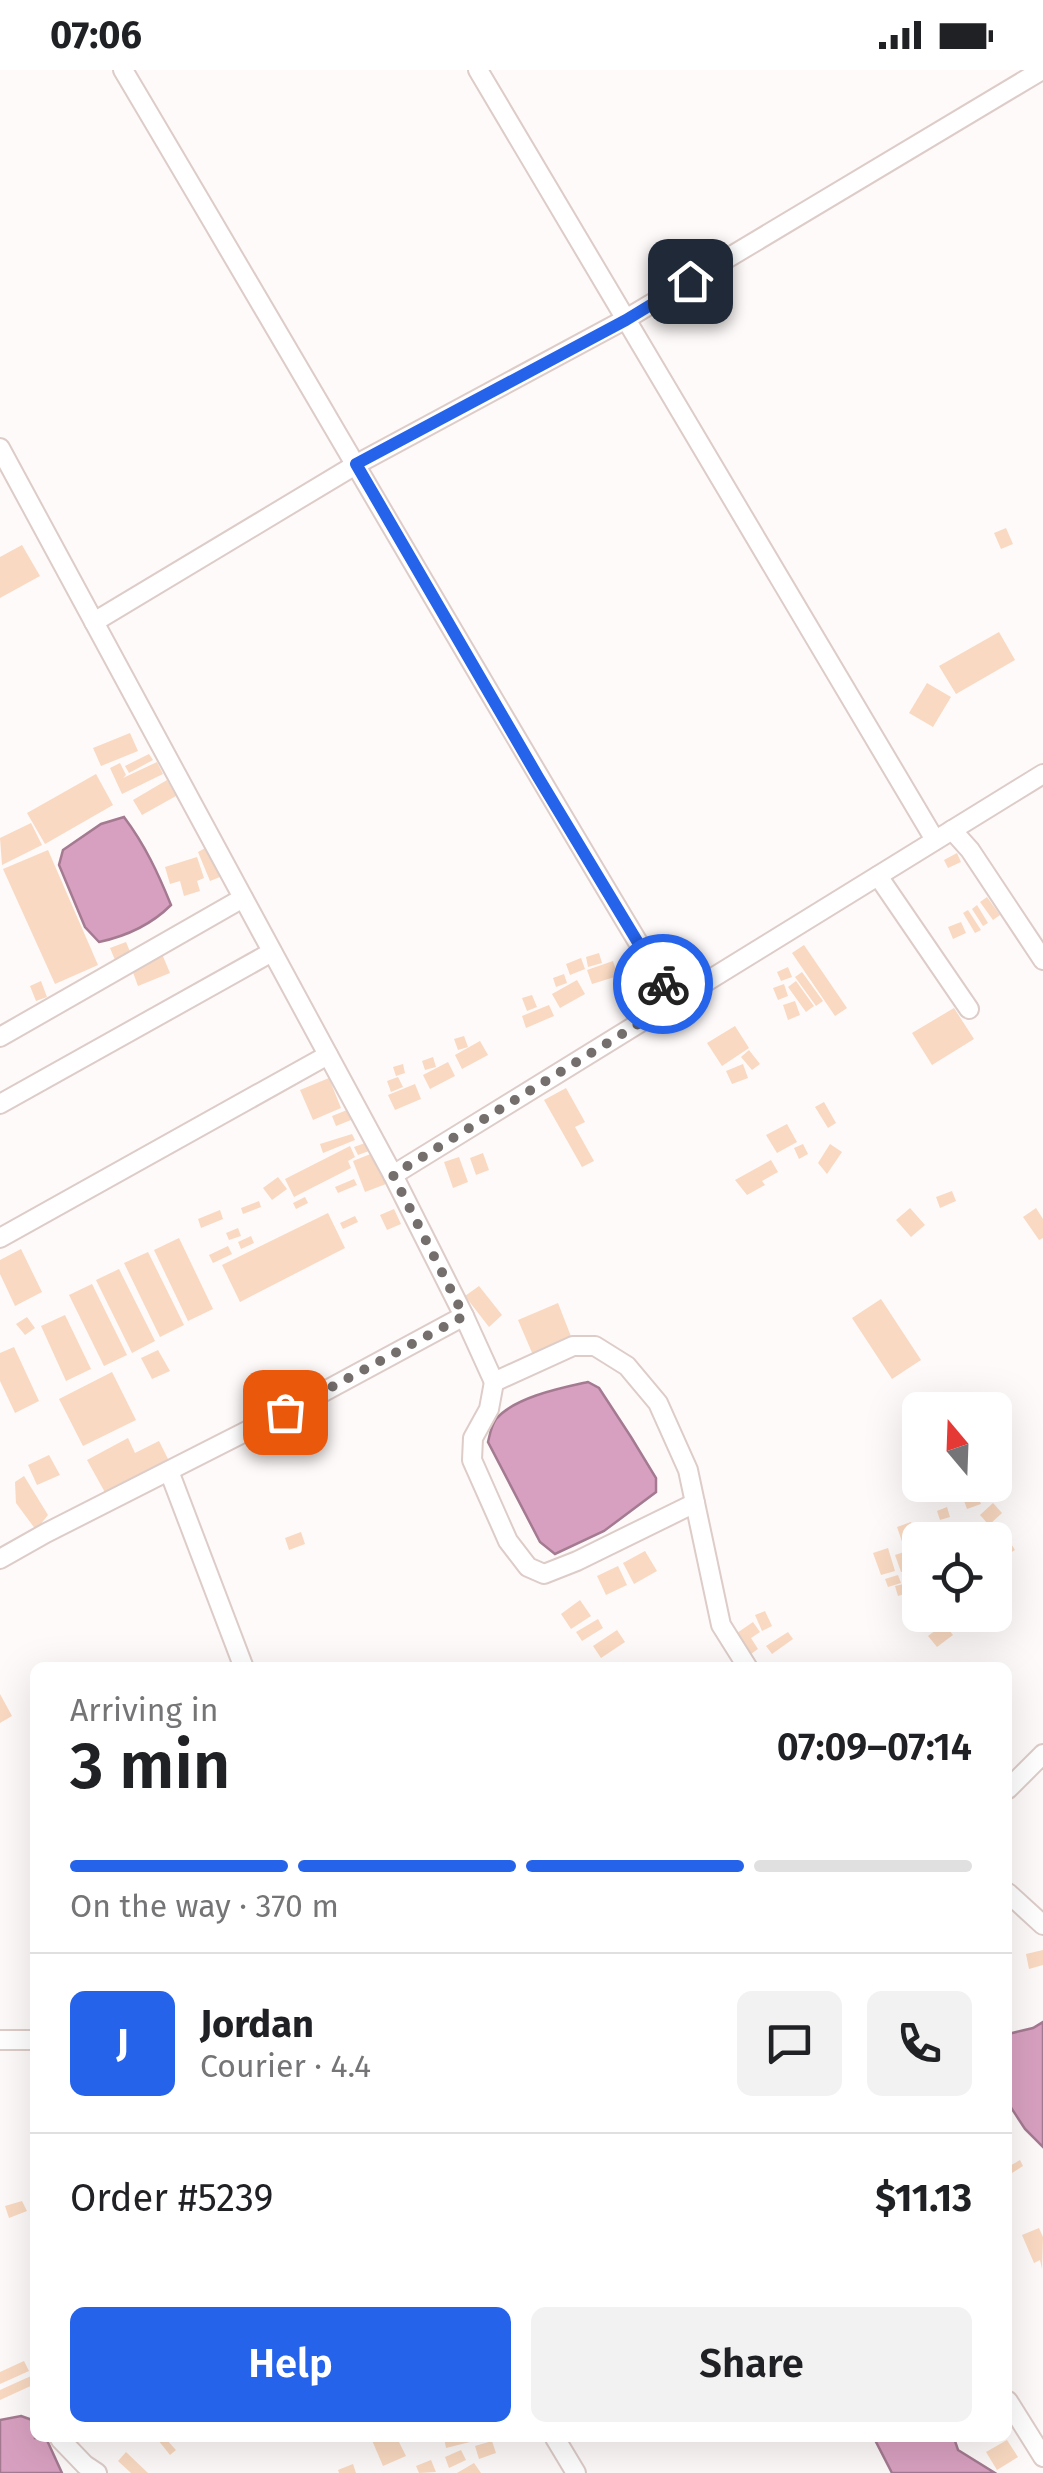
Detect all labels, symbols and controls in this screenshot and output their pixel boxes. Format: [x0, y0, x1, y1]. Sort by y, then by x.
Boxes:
text: 07:06 [50, 12, 142, 58]
pin [648, 239, 733, 324]
icon: home [663, 254, 718, 309]
courier [613, 934, 713, 1034]
icon: bike [636, 957, 691, 1012]
pin [243, 1370, 328, 1455]
icon: bag [258, 1385, 313, 1440]
north arrow [902, 1392, 1012, 1502]
map controls [902, 1392, 1012, 1632]
button: locate [902, 1522, 1012, 1632]
text: Arriving in [70, 1691, 218, 1729]
text: 07:09–07:14 [777, 1724, 972, 1770]
text: 3 min [70, 1727, 230, 1805]
text: On the way · 370 m [70, 1887, 339, 1925]
button: chat [737, 1991, 842, 2096]
button: phone [867, 1991, 972, 2096]
text: Jordan [200, 2001, 314, 2047]
text: J [116, 2020, 129, 2066]
text: Courier · 4.4 [200, 2047, 371, 2085]
text: Order #5239 [70, 2175, 273, 2221]
text: $11.13 [875, 2175, 972, 2221]
button: Help [70, 2307, 511, 2422]
button: Share [531, 2307, 972, 2422]

